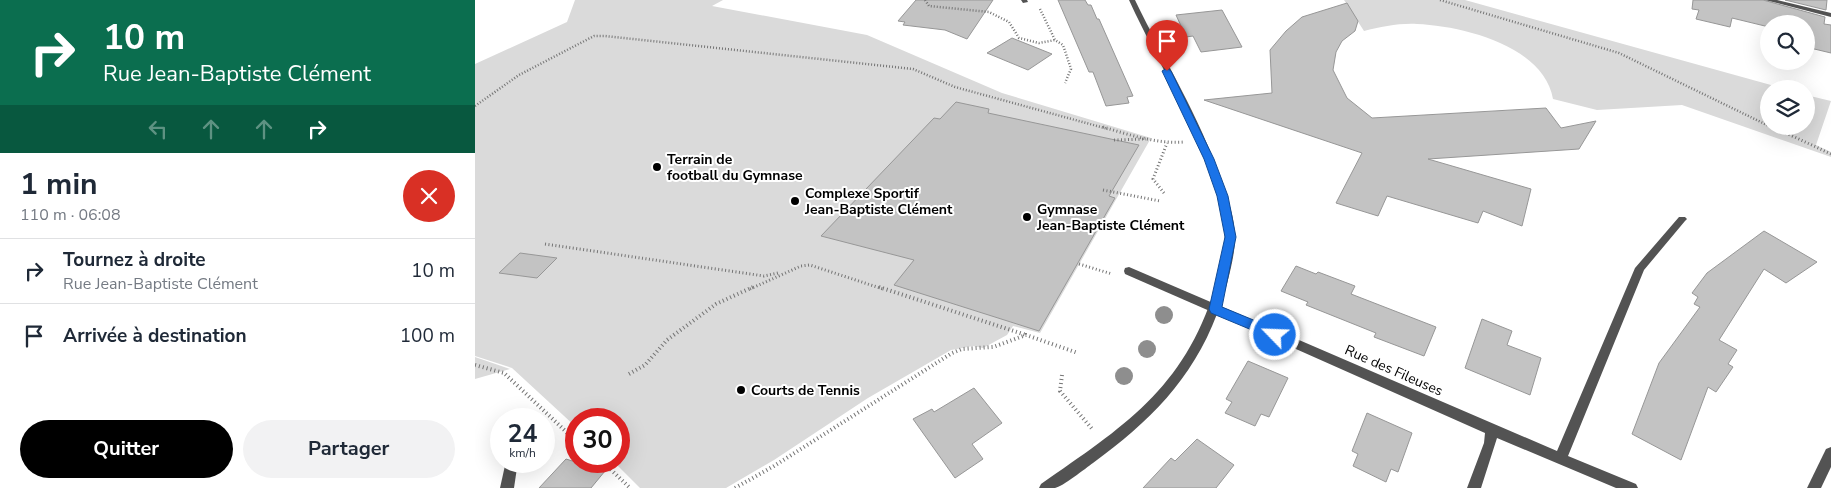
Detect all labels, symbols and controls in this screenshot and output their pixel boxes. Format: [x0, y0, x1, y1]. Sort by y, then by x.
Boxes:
text: 10 m [103, 14, 185, 61]
map controls [1760, 15, 1815, 135]
button: search [1760, 15, 1815, 70]
icon: right [20, 20, 85, 85]
pin [1146, 20, 1188, 71]
icon: arrive [1153, 27, 1181, 55]
text: Rue Jean-Baptiste Clément [103, 59, 371, 89]
button: layers [1760, 80, 1815, 135]
icon: left [144, 115, 172, 143]
icon: ahead [197, 115, 225, 143]
icon: ahead [250, 115, 278, 143]
icon: right [303, 115, 331, 143]
place label: Terrain de football du Gymnase [667, 150, 803, 185]
marker: Terrain de football du Gymnase [651, 161, 663, 173]
text: 1 min [20, 164, 98, 205]
button: close [403, 170, 455, 222]
place label: Complexe Sportif Jean-Baptiste Clément [804, 184, 953, 219]
marker: Complexe Sportif Jean-Baptiste Clément [789, 195, 801, 207]
place label: Gymnase Jean-Baptiste Clément [1036, 200, 1185, 235]
text: 110 m · 06:08 [20, 204, 121, 226]
marker: Gymnase Jean-Baptiste Clément [1021, 211, 1033, 223]
text: Tournez à droite [63, 247, 206, 273]
icon: right [20, 257, 48, 285]
text: 10 m [411, 258, 455, 284]
text: Rue Jean-Baptiste Clément [63, 273, 258, 295]
position arrow [1248, 308, 1300, 360]
icon: arrive [20, 322, 48, 350]
text: Arrivée à destination [63, 323, 247, 349]
text: 100 m [400, 323, 455, 349]
street label: Rue des Fileuses [1342, 340, 1446, 401]
place label: Courts de Tennis [751, 381, 860, 400]
marker: Courts de Tennis [735, 384, 747, 396]
speed limit sign: 30 [565, 408, 630, 473]
text: 24 [507, 417, 538, 451]
button: Quitter [20, 420, 233, 478]
button: Partager [243, 420, 455, 478]
text: km/h [509, 445, 536, 461]

